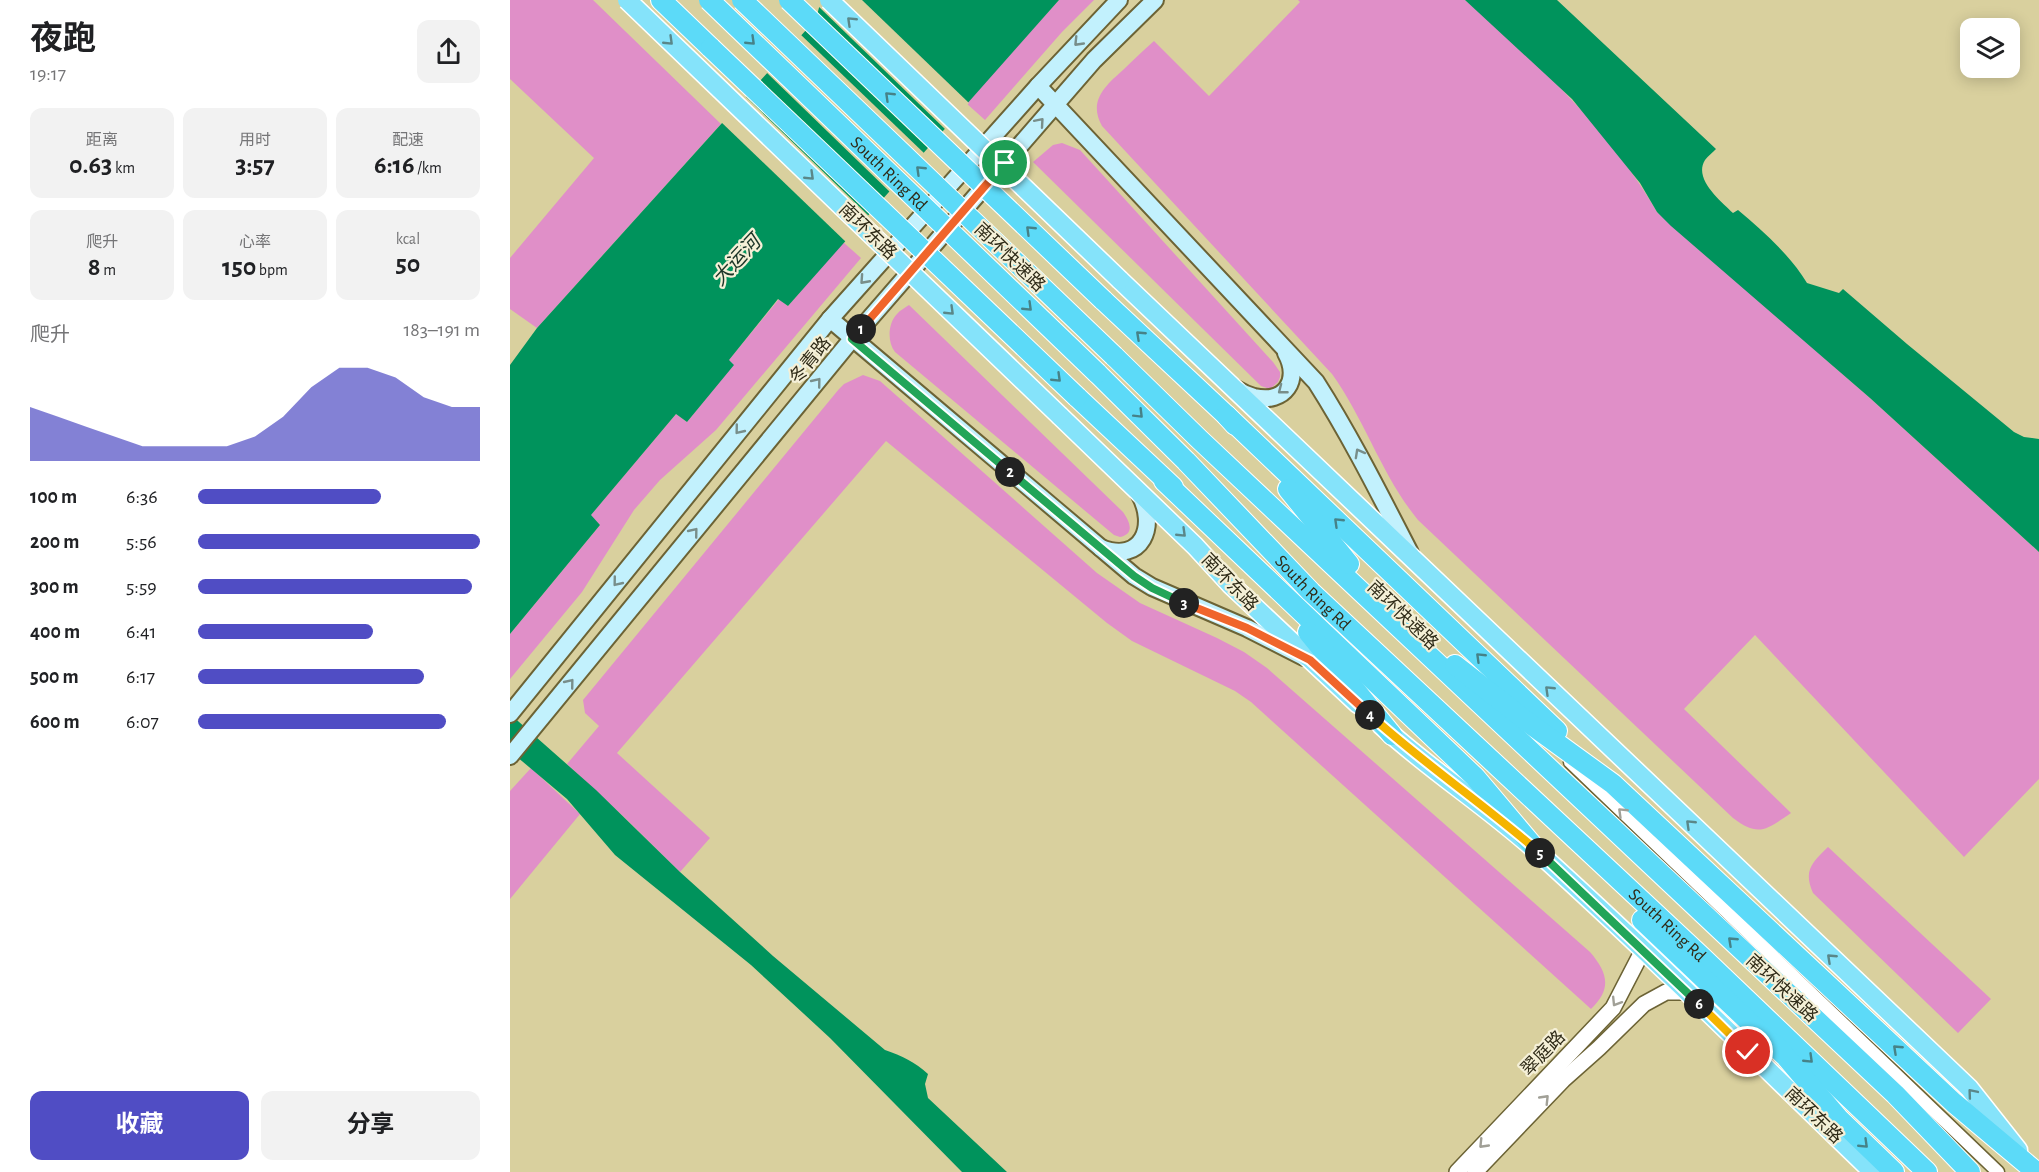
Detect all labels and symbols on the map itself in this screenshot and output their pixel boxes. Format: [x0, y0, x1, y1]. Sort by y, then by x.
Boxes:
one-way arrow [847, 18, 858, 29]
one-way arrow [662, 33, 673, 44]
one-way arrow [743, 33, 754, 44]
one-way arrow [1075, 34, 1086, 45]
one-way arrow [886, 92, 897, 103]
one-way arrow [1033, 118, 1044, 129]
street label: South Ring Rd [847, 133, 930, 215]
pin [979, 137, 1030, 188]
one-way arrow [916, 166, 926, 177]
one-way arrow [802, 168, 813, 179]
street label: 南环东路 [835, 199, 901, 263]
street label: 南环快速路 [971, 219, 1049, 295]
one-way arrow [1027, 226, 1037, 237]
water label: 大运河 [708, 228, 767, 289]
one-way arrow [860, 274, 871, 284]
one-way arrow [1020, 299, 1031, 310]
one-way arrow [944, 304, 954, 315]
pin: 1 [846, 314, 876, 344]
one-way arrow [1137, 331, 1148, 342]
street label: 冬青路 [785, 333, 835, 387]
one-way arrow [1050, 370, 1061, 381]
one-way arrow [810, 377, 821, 388]
one-way arrow [1278, 383, 1289, 394]
one-way arrow [1131, 407, 1142, 418]
one-way arrow [736, 424, 747, 435]
one-way arrow [1355, 449, 1366, 459]
pin: 2 [995, 457, 1025, 487]
one-way arrow [1335, 519, 1346, 530]
one-way arrow [1175, 526, 1185, 537]
one-way arrow [686, 528, 697, 539]
street label: 南环东路 [1198, 549, 1262, 615]
street label: South Ring Rd [1271, 552, 1354, 634]
one-way arrow [613, 575, 624, 586]
street label: 南环快速路 [1364, 577, 1442, 653]
pin: 3 [1169, 588, 1199, 618]
one-way arrow [1476, 653, 1486, 664]
one-way arrow [562, 679, 573, 690]
one-way arrow [1545, 686, 1556, 697]
pin: 4 [1355, 700, 1385, 730]
one-way arrow [1619, 809, 1630, 820]
one-way arrow [1686, 820, 1697, 831]
pin: 5 [1525, 838, 1555, 868]
street label: South Ring Rd [1625, 885, 1709, 966]
one-way arrow [1729, 937, 1739, 948]
street label: 南环快速路 [1742, 950, 1822, 1026]
one-way arrow [1828, 955, 1839, 966]
pin: 6 [1684, 989, 1714, 1019]
one-way arrow [1612, 995, 1623, 1006]
pin [1722, 1026, 1773, 1077]
street label: 翠庭路 [1517, 1027, 1569, 1079]
one-way arrow [1893, 1046, 1904, 1057]
one-way arrow [1802, 1052, 1812, 1063]
street label: 南环东路 [1781, 1083, 1847, 1147]
one-way arrow [1968, 1089, 1979, 1100]
one-way arrow [1538, 1096, 1549, 1106]
one-way arrow [1858, 1137, 1868, 1148]
one-way arrow [1479, 1138, 1490, 1148]

